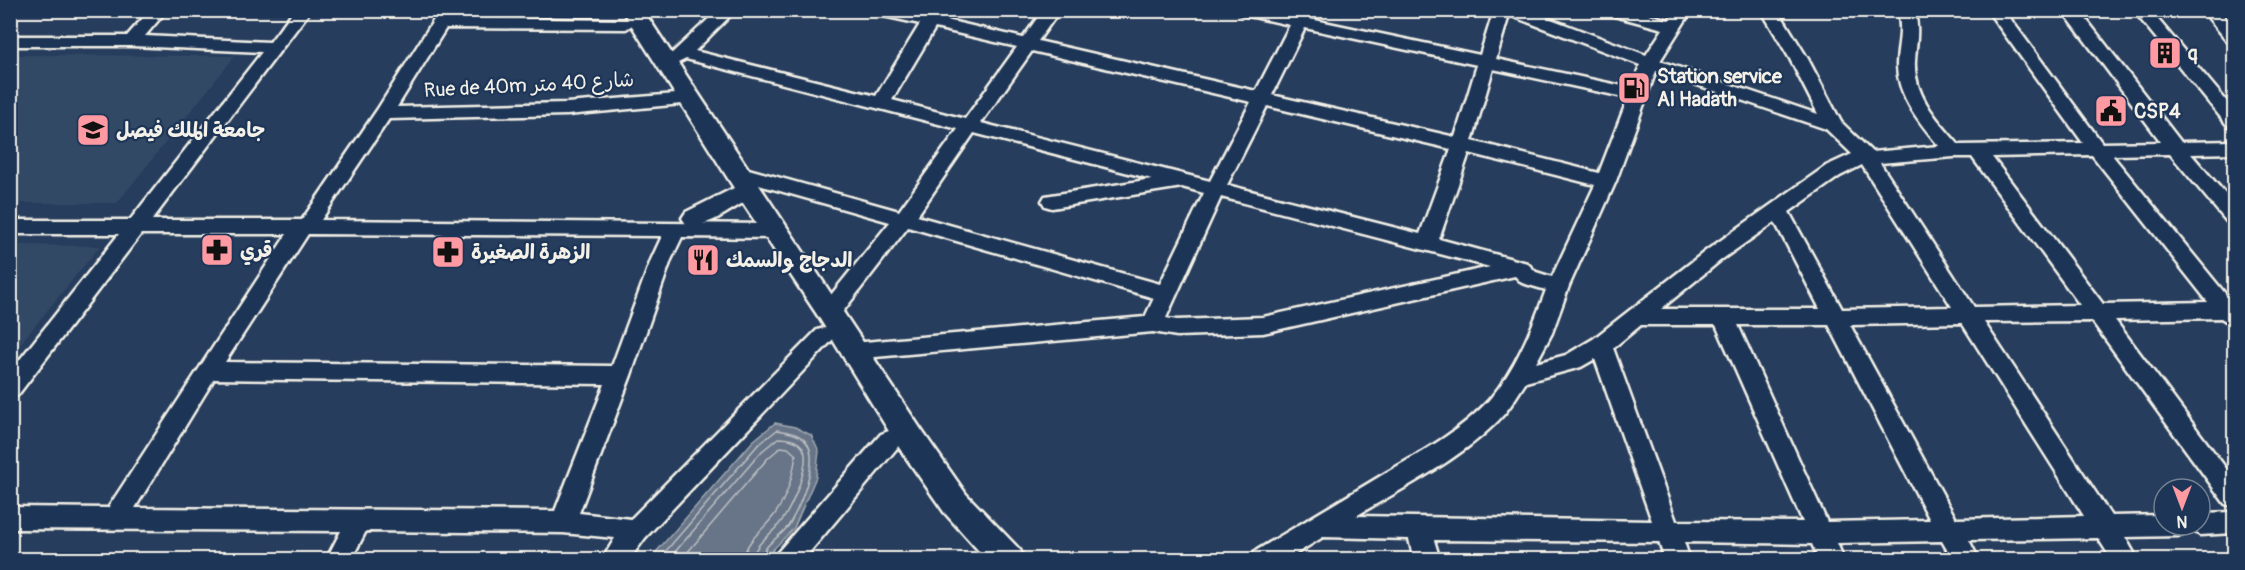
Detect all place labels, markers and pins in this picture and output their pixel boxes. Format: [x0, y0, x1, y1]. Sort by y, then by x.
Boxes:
building icon: q [2147, 35, 2183, 71]
place label: q [2188, 41, 2198, 66]
place label: Station service Al Hadath [1657, 64, 1783, 112]
fuel station icon: Station service Al Hadath [1616, 70, 1652, 106]
public building icon: CSP4 [2093, 93, 2129, 129]
place label: CSP4 [2134, 99, 2181, 124]
school or university icon: جامعة الملك فيصل [75, 112, 111, 148]
place label: جامعة الملك فيصل [116, 118, 265, 143]
pharmacy icon: قري [199, 232, 235, 268]
pharmacy icon: الزهرة الصغيرة [430, 234, 466, 270]
place label: قري [240, 238, 272, 266]
place label: الزهرة الصغيرة [471, 240, 590, 265]
restaurant icon: الدجاج والسمك [685, 242, 721, 278]
place label: الدجاج والسمك [726, 248, 852, 273]

